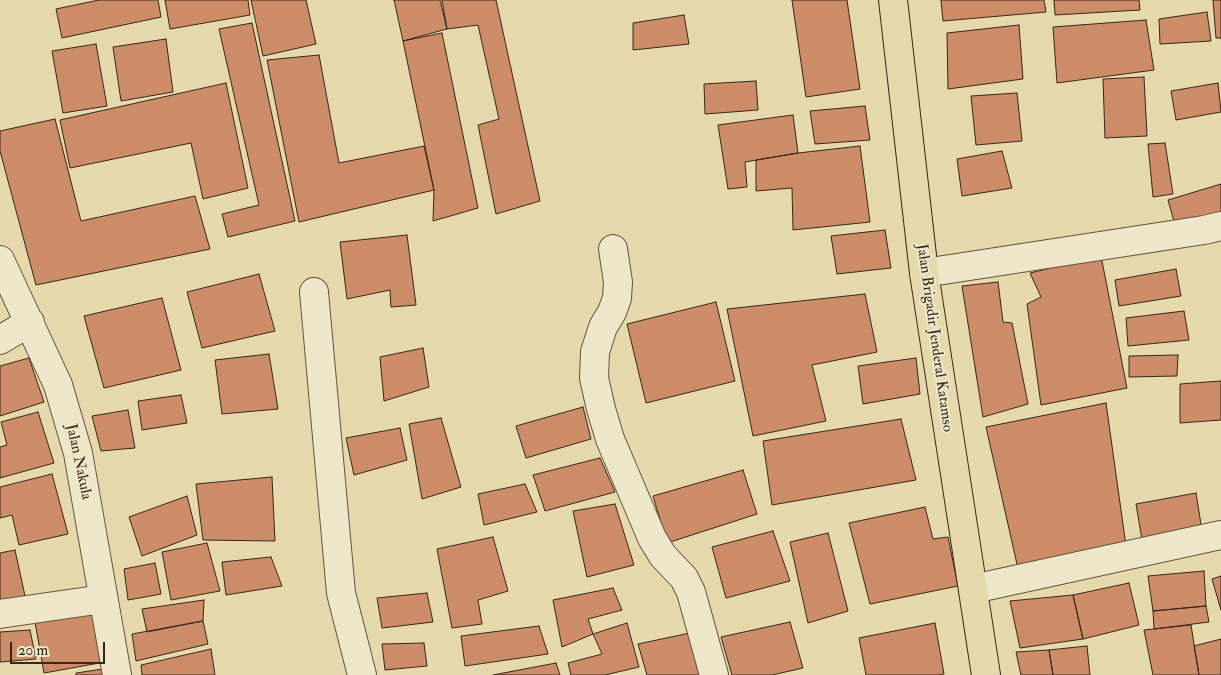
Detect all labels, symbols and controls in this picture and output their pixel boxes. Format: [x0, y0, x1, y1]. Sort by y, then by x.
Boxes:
street label: Jalan Brigadir Jenderal Katamso [912, 243, 956, 433]
street label: Jalan Nakula [61, 423, 95, 501]
scale bar [12, 632, 108, 664]
text: 20 m [18, 641, 48, 660]

